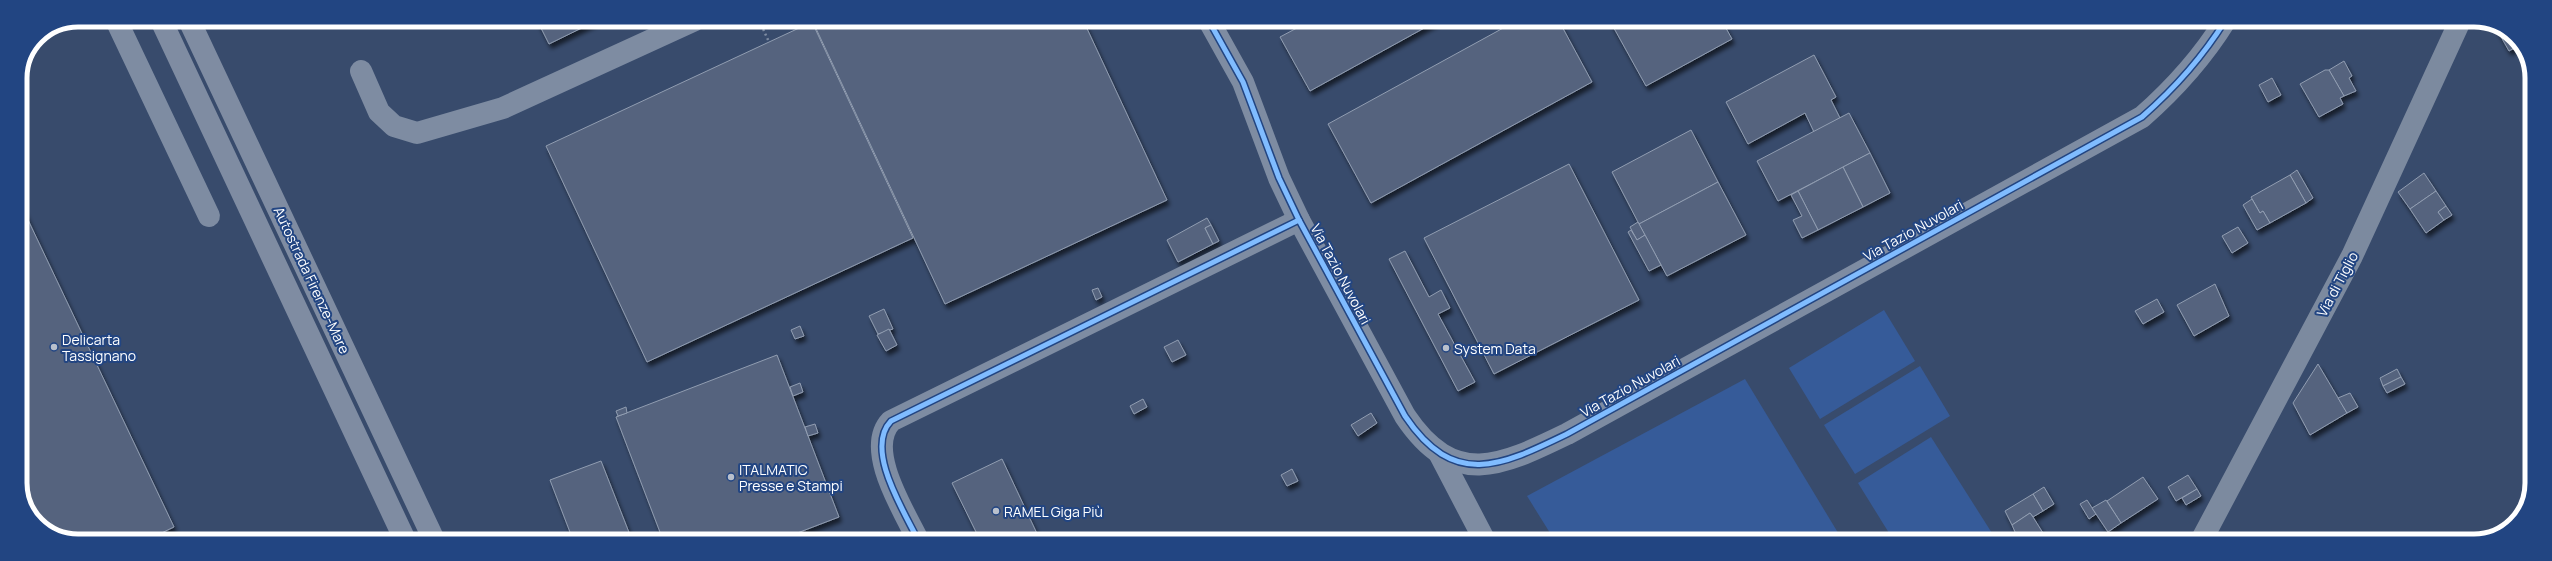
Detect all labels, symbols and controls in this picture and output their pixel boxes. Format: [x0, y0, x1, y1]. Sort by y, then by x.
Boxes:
street label: Via Tazio Nuvolari [1860, 195, 1966, 265]
street label: Autostrada Firenze-Mare [270, 203, 354, 357]
street label: Via Tazio Nuvolari [1306, 220, 1376, 328]
street label: Via di Tiglio [2312, 248, 2362, 320]
place label: Delicarta Tassignano [62, 330, 136, 365]
place label: System Data [1454, 339, 1536, 358]
marker: Delicarta Tassignano [49, 342, 59, 352]
marker: System Data [1441, 343, 1451, 353]
street label: Via Tazio Nuvolari [1577, 351, 1683, 421]
place label: ITALMATIC Presse e Stampi [739, 460, 843, 495]
marker: ITALMATIC Presse e Stampi [726, 472, 736, 482]
place label: RAMEL Giga Più [1004, 502, 1103, 521]
marker: RAMEL Giga Più [991, 506, 1001, 516]

